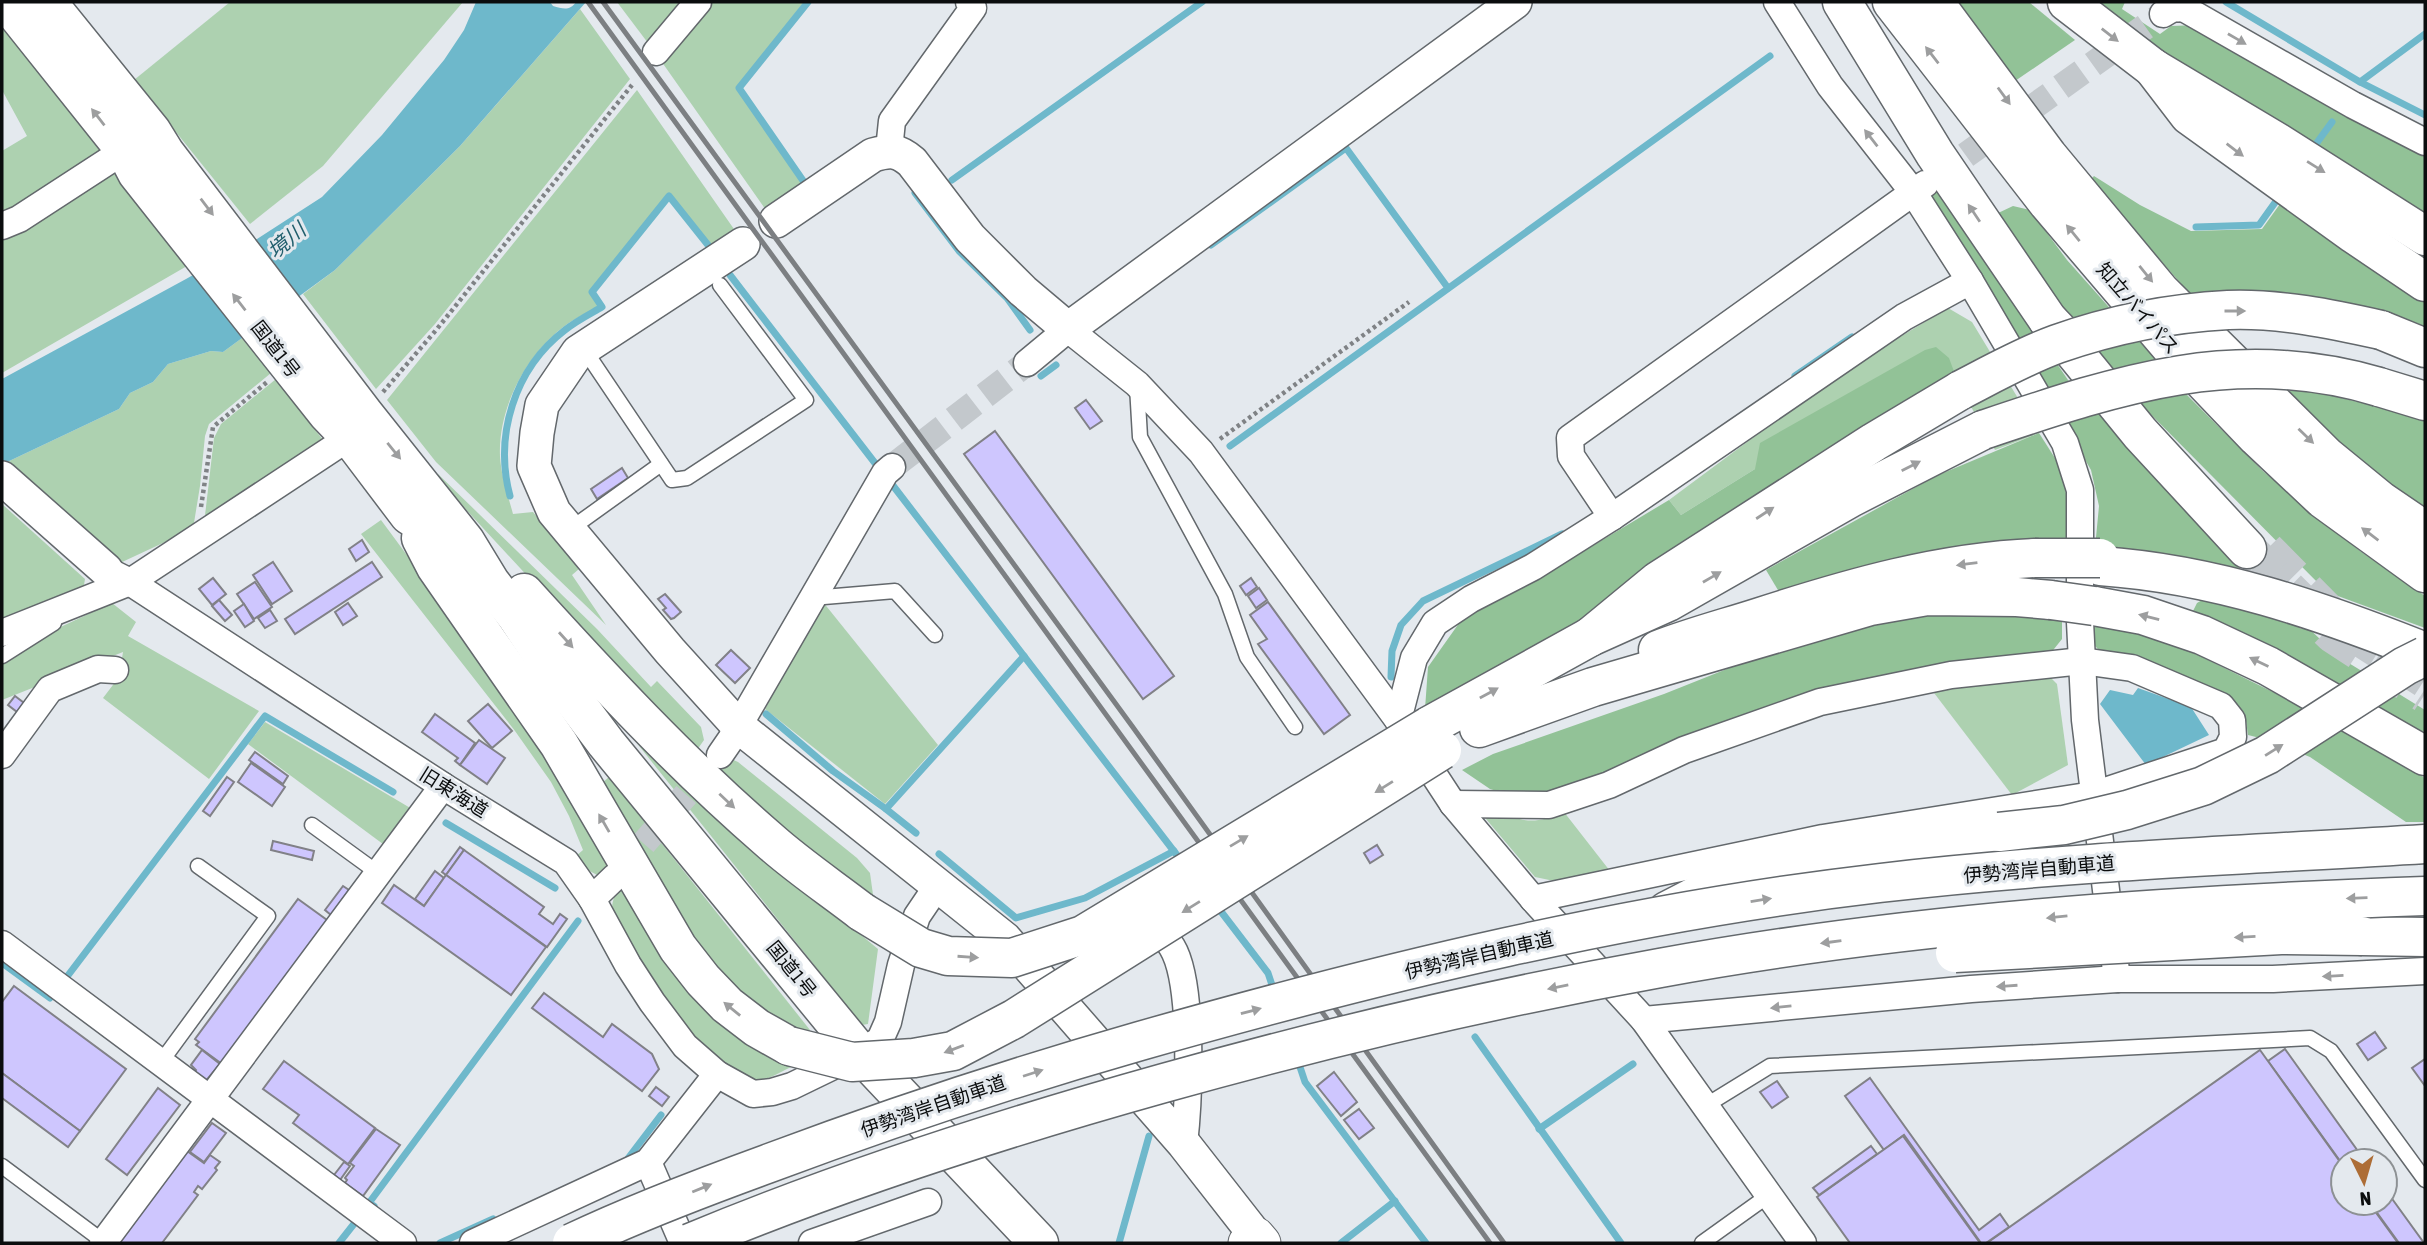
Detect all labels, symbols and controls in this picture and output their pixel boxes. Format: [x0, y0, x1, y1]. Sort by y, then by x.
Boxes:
one-way arrow [2101, 27, 2119, 42]
one-way arrow [2227, 32, 2247, 44]
one-way arrow [1924, 46, 1939, 64]
one-way arrow [1997, 87, 2011, 105]
one-way arrow [91, 108, 106, 126]
one-way arrow [1863, 130, 1878, 148]
one-way arrow [2226, 143, 2244, 157]
one-way arrow [2306, 160, 2325, 173]
one-way arrow [199, 197, 214, 215]
one-way arrow [1967, 204, 1981, 222]
water label: 境川 [262, 216, 311, 263]
one-way arrow [2066, 224, 2081, 241]
street label: 知立バイパス [2092, 258, 2184, 358]
one-way arrow [2138, 265, 2153, 283]
one-way arrow [231, 293, 246, 311]
one-way arrow [2224, 305, 2246, 317]
street label: 国道1号 [247, 316, 305, 382]
one-way arrow [2297, 427, 2314, 444]
one-way arrow [386, 441, 401, 459]
one-way arrow [1901, 461, 1921, 472]
one-way arrow [1756, 507, 1775, 520]
one-way arrow [2360, 527, 2379, 541]
one-way arrow [1956, 559, 1978, 570]
one-way arrow [1703, 570, 1722, 583]
one-way arrow [2138, 611, 2160, 622]
one-way arrow [558, 631, 574, 648]
one-way arrow [2249, 656, 2269, 668]
one-way arrow [1479, 687, 1499, 699]
one-way arrow [2264, 744, 2283, 757]
street label: 旧東海道 [416, 763, 492, 821]
one-way arrow [1374, 780, 1394, 793]
one-way arrow [718, 793, 736, 809]
one-way arrow [598, 813, 610, 832]
one-way arrow [1229, 835, 1248, 847]
street label: 伊勢湾岸自動車道 [1962, 851, 2116, 887]
one-way arrow [2346, 893, 2368, 904]
one-way arrow [1750, 894, 1772, 905]
one-way arrow [1182, 901, 1201, 914]
one-way arrow [2045, 912, 2067, 923]
street label: 伊勢湾岸自動車道 [1402, 927, 1556, 983]
one-way arrow [2234, 932, 2256, 943]
street label: 国道1号 [763, 936, 821, 1002]
one-way arrow [1819, 937, 1841, 948]
one-way arrow [957, 952, 979, 963]
one-way arrow [2321, 970, 2343, 981]
one-way arrow [1996, 981, 2018, 992]
one-way arrow [1547, 982, 1569, 993]
one-way arrow [1770, 1001, 1792, 1012]
one-way arrow [724, 1002, 741, 1017]
one-way arrow [1241, 1005, 1262, 1015]
one-way arrow [943, 1043, 964, 1054]
one-way arrow [1022, 1067, 1043, 1078]
street label: 伊勢湾岸自動車道 [858, 1071, 1008, 1141]
north arrow [2329, 1147, 2399, 1217]
one-way arrow [692, 1183, 713, 1194]
text: N [2359, 1187, 2372, 1210]

